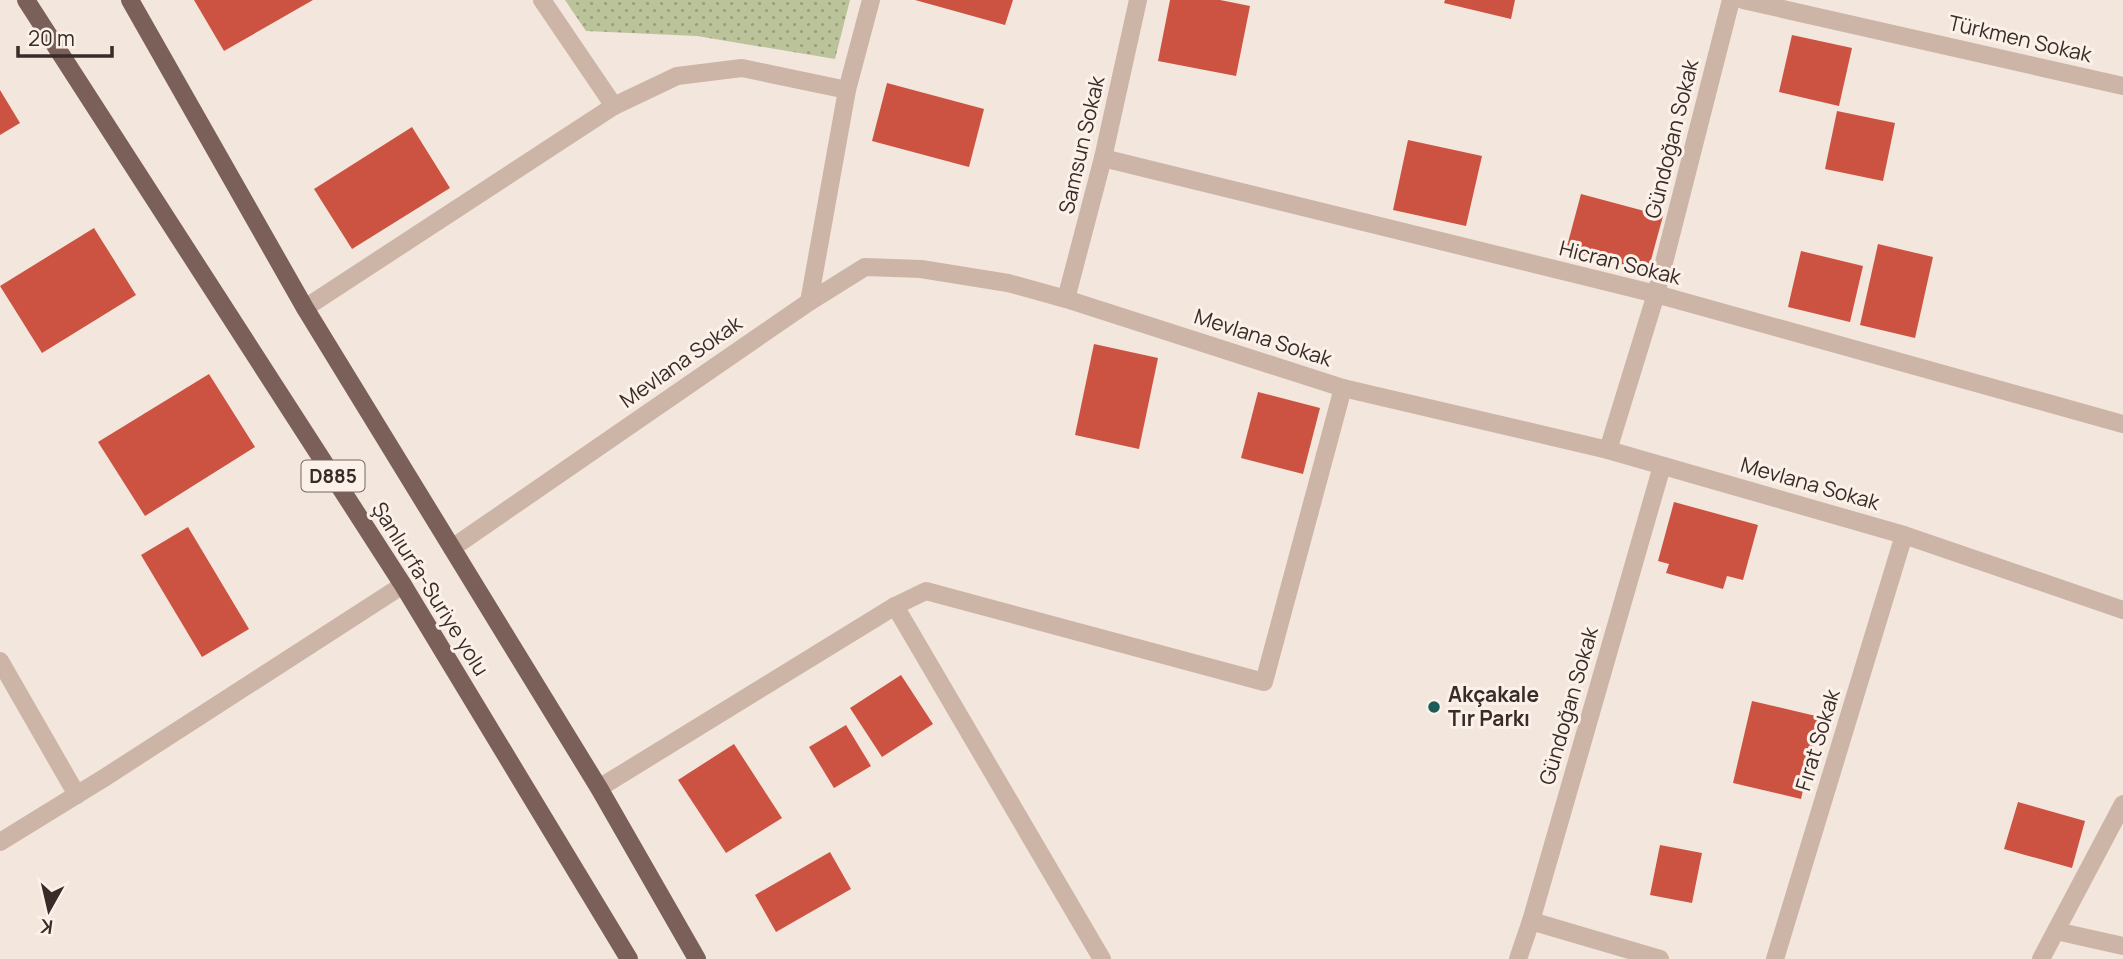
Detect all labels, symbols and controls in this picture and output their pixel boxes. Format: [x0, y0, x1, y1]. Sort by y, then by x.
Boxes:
street label: Türkmen Sokak [1946, 8, 2095, 68]
scale bar [18, 14, 112, 58]
text: 20 m [28, 24, 75, 52]
street label: Gündoğan Sokak [1638, 56, 1704, 221]
street label: Samsun Sokak [1052, 73, 1111, 216]
street label: Hicran Sokak [1557, 233, 1684, 291]
street label: Mevlana Sokak [1191, 302, 1336, 373]
street label: Mevlana Sokak [614, 308, 747, 414]
street label: Mevlana Sokak [1738, 450, 1883, 516]
road number: D885 [302, 461, 364, 491]
street label: Şanlıurfa-Suriye yolu [366, 496, 496, 681]
street label: Gündoğan Sokak [1532, 623, 1604, 788]
place label: Akçakale Tır Parkı [1448, 680, 1539, 732]
street label: Fırat Sokak [1788, 685, 1846, 794]
marker: Akçakale Tır Parkı [1426, 699, 1442, 715]
north arrow [14, 875, 84, 945]
text: K [38, 913, 55, 941]

